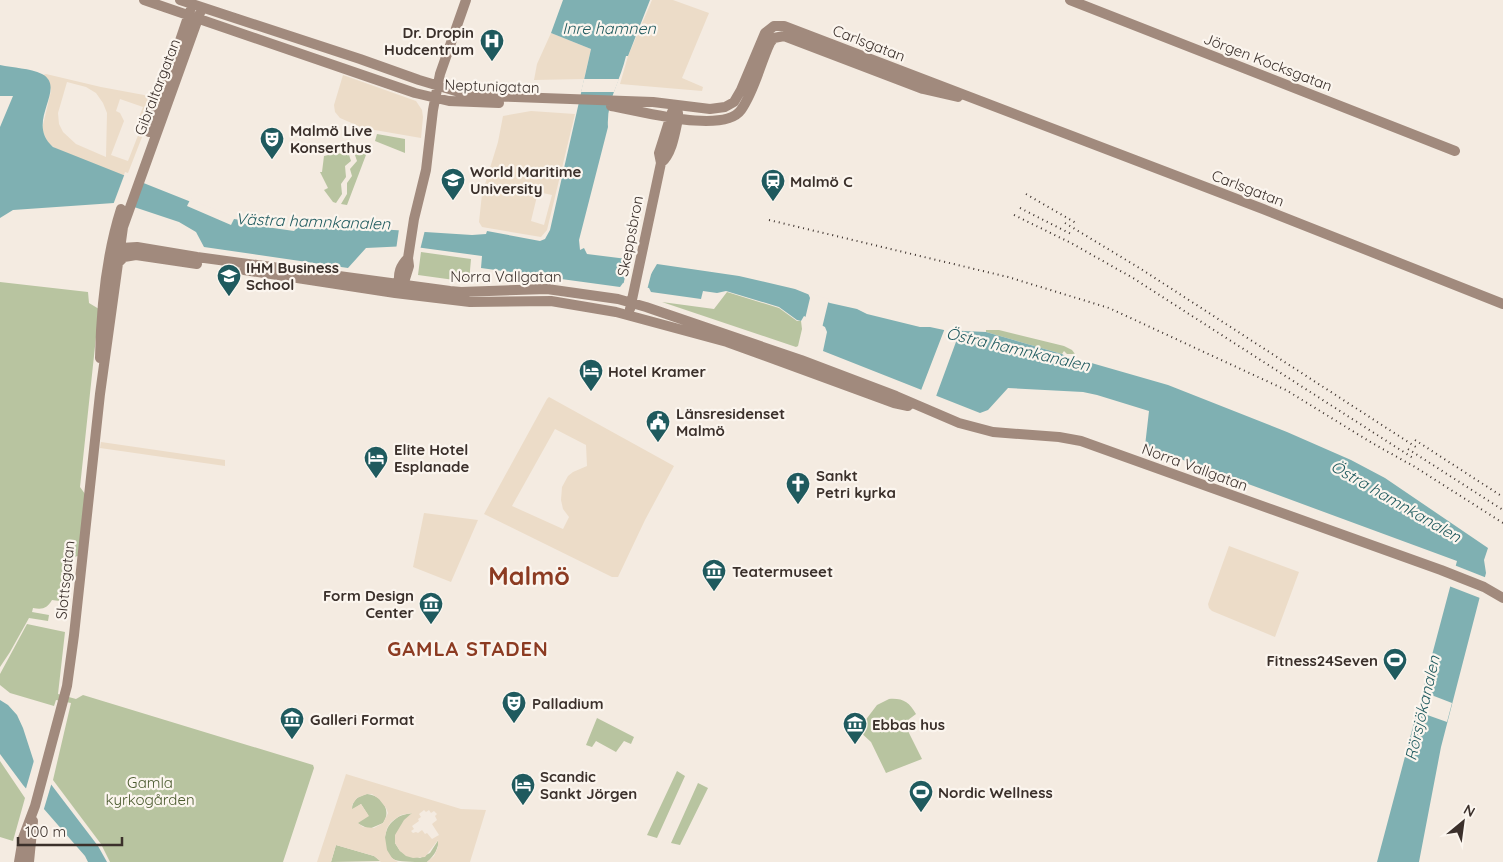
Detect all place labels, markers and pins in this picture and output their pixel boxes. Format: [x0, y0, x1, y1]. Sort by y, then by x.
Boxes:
place label: Dr. Dropin Hudcentrum [384, 23, 474, 59]
hospital icon: Dr. Dropin Hudcentrum [479, 28, 505, 62]
place label: Malmö Live Konserthus [290, 121, 372, 157]
theatre icon: Malmö Live Konserthus [259, 126, 285, 160]
place label: World Maritime University [470, 162, 582, 198]
school or university icon: World Maritime University [440, 167, 466, 201]
station icon: Malmö C [760, 168, 786, 202]
place label: Malmö C [790, 172, 853, 191]
place label: IHM Business School [246, 258, 339, 294]
school or university icon: IHM Business School [216, 263, 242, 297]
hotel icon: Hotel Kramer [578, 358, 604, 392]
place label: Hotel Kramer [608, 362, 706, 381]
place label: Länsresidenset Malmö [676, 404, 785, 440]
public building icon: Länsresidenset Malmö [645, 409, 671, 443]
place label: Elite Hotel Esplanade [394, 440, 469, 476]
hotel icon: Elite Hotel Esplanade [363, 445, 389, 479]
place label: Sankt Petri kyrka [816, 466, 896, 502]
church icon: Sankt Petri kyrka [785, 471, 811, 505]
museum icon: Teatermuseet [701, 558, 727, 592]
place label: Teatermuseet [732, 562, 833, 581]
place label: Form Design Center [323, 586, 414, 622]
museum icon: Form Design Center [418, 591, 444, 625]
sports icon: Fitness24Seven [1382, 647, 1408, 681]
place label: Fitness24Seven [1266, 651, 1378, 670]
theatre icon: Palladium [501, 690, 527, 724]
place label: Palladium [532, 694, 604, 713]
museum icon: Galleri Format [279, 706, 305, 740]
place label: Galleri Format [310, 710, 415, 729]
museum icon: Ebbas hus [842, 711, 868, 745]
place label: Ebbas hus [872, 715, 945, 734]
place label: Scandic Sankt Jörgen [540, 767, 637, 803]
hotel icon: Scandic Sankt Jörgen [510, 772, 536, 806]
sports icon: Nordic Wellness [908, 779, 934, 813]
place label: Nordic Wellness [938, 783, 1053, 802]

